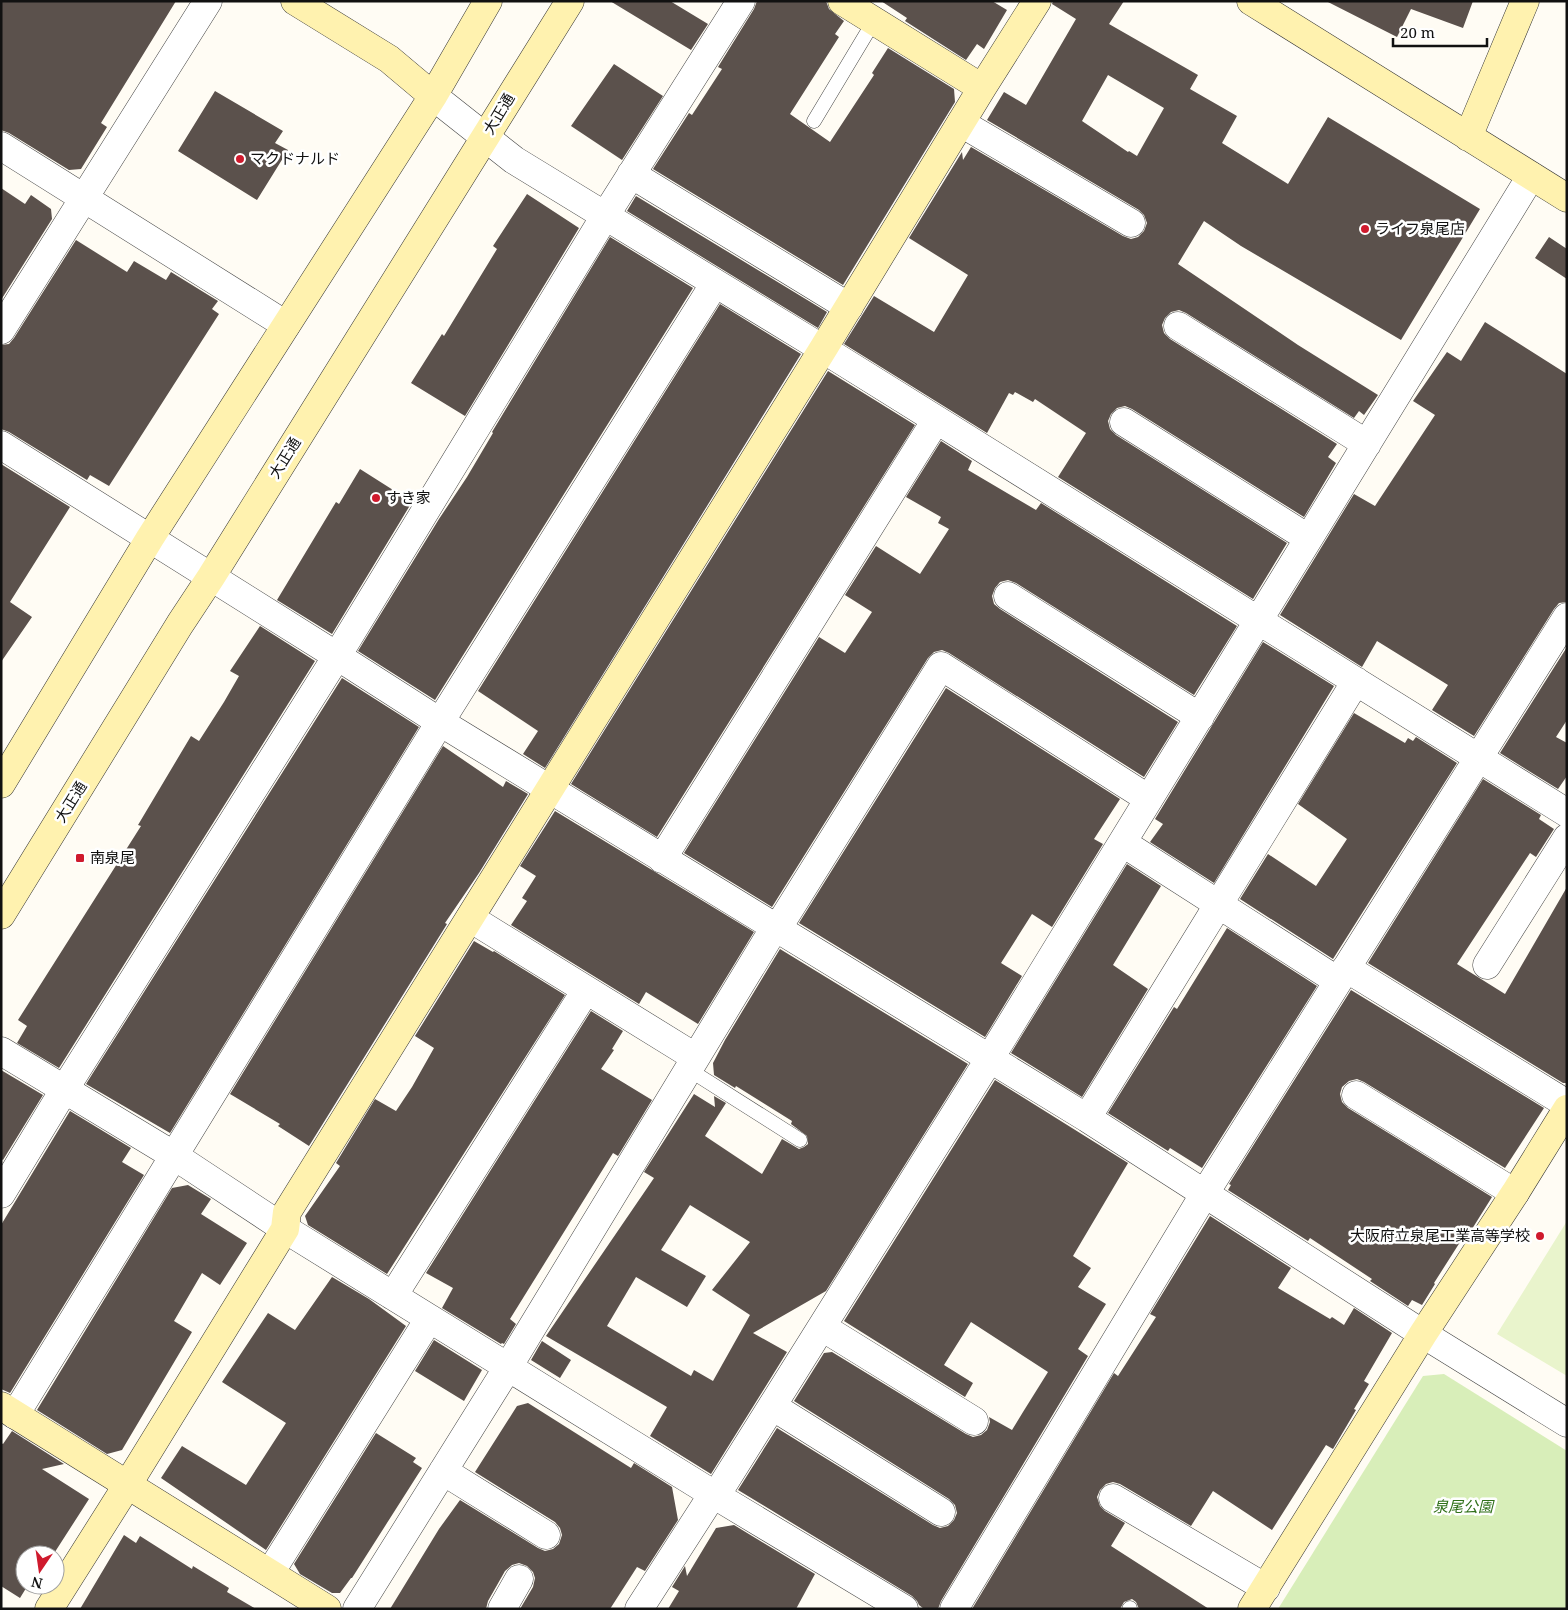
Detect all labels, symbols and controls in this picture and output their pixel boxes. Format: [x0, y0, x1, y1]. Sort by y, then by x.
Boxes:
scale bar [1393, 15, 1487, 47]
text: 20 m [1400, 22, 1435, 42]
street label: 大正通 [478, 89, 518, 138]
place label: マクドナルド [250, 148, 340, 168]
marker: マクドナルド [234, 153, 246, 165]
place label: ライフ泉尾店 [1375, 218, 1465, 238]
marker: ライフ泉尾店 [1359, 223, 1371, 235]
street label: 大正通 [264, 433, 305, 482]
place label: すき家 [386, 487, 431, 507]
marker: すき家 [370, 492, 382, 504]
street label: 大正通 [50, 777, 91, 826]
place label: 南泉尾 [90, 847, 135, 867]
marker: 南泉尾 [74, 852, 86, 864]
place label: 大阪府立泉尾工業高等学校 [1350, 1225, 1530, 1245]
marker: 大阪府立泉尾工業高等学校 [1534, 1230, 1546, 1242]
park label: 泉尾公園 [1433, 1496, 1495, 1516]
north arrow [15, 1545, 65, 1595]
text: N [29, 1573, 44, 1594]

